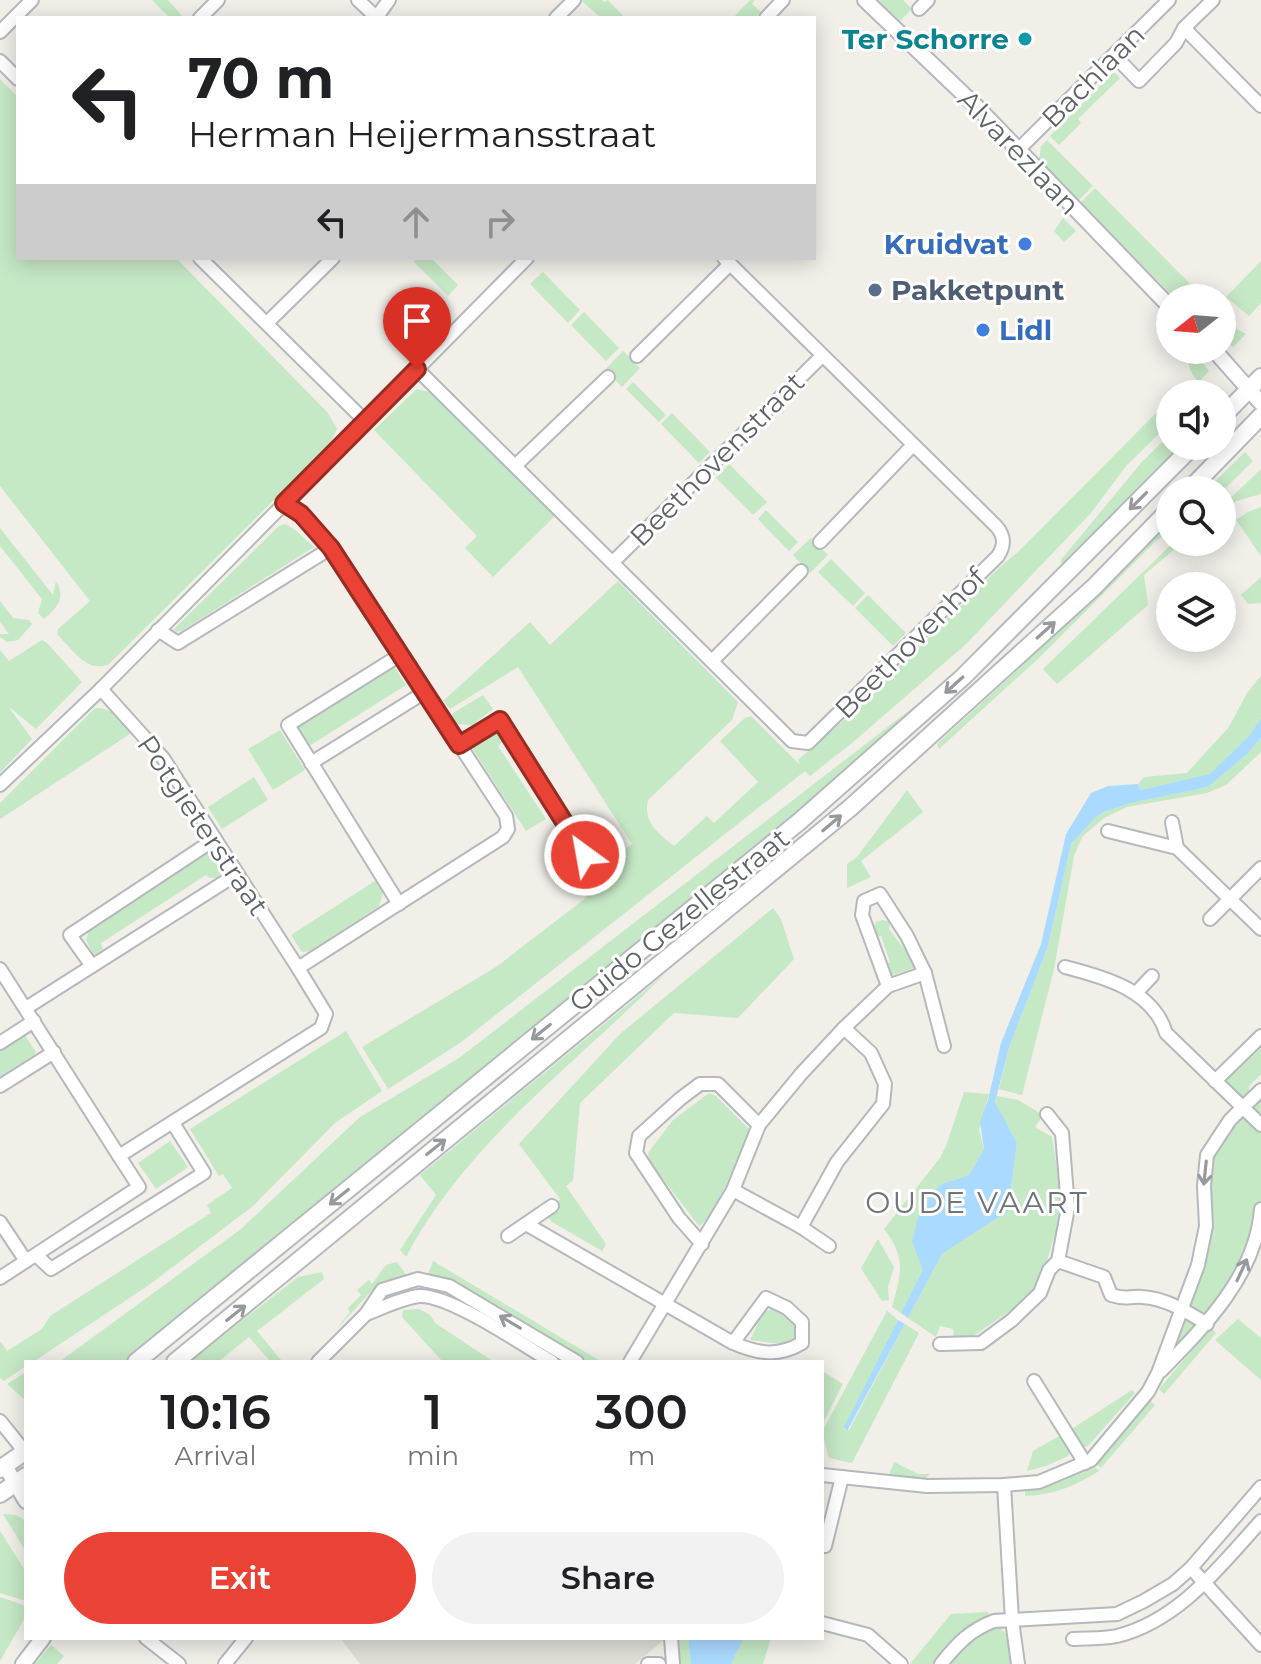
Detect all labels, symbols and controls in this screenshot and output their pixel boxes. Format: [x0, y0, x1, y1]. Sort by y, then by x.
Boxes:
street label: Bachlaan [1034, 17, 1152, 135]
place label: Ter Schorre [842, 22, 1009, 56]
marker: Ter Schorre [1016, 30, 1034, 48]
text: 70 m [188, 44, 334, 112]
icon: left [56, 48, 160, 152]
street label: Alvarezlaan [951, 83, 1087, 221]
text: Herman Heijermansstraat [188, 112, 656, 156]
icon: left [310, 200, 354, 244]
icon: ahead [394, 200, 438, 244]
icon: right [478, 200, 522, 244]
place label: Kruidvat [884, 227, 1009, 261]
marker: Kruidvat [1016, 235, 1034, 253]
place label: Pakketpunt [891, 273, 1064, 307]
marker: Pakketpunt [866, 281, 884, 299]
north arrow [1156, 284, 1236, 364]
map controls [1156, 284, 1236, 652]
pin [383, 287, 451, 369]
icon: arrive [395, 299, 439, 343]
place label: Lidl [999, 313, 1052, 347]
marker: Lidl [974, 321, 992, 339]
street label: Beethovenstraat [623, 365, 811, 553]
button: sound [1156, 380, 1236, 460]
button: search [1156, 476, 1236, 556]
one-way arrow [1129, 491, 1148, 510]
street label: Beethovenhof [828, 560, 993, 725]
button: layers [1156, 572, 1236, 652]
one-way arrow [1036, 621, 1056, 640]
one-way arrow [945, 676, 965, 694]
street label: Potgieterstraat [130, 728, 276, 922]
position arrow [543, 813, 627, 897]
one-way arrow [822, 814, 842, 832]
street label: Guido Gezellestraat [562, 821, 796, 1019]
one-way arrow [531, 1023, 551, 1041]
one-way arrow [425, 1138, 446, 1156]
one-way arrow [1198, 1159, 1213, 1186]
district label: OUDE VAART [865, 1184, 1089, 1221]
one-way arrow [329, 1188, 350, 1205]
one-way arrow [1235, 1258, 1250, 1282]
one-way arrow [225, 1305, 246, 1322]
one-way arrow [499, 1313, 522, 1329]
text: 10:16 [160, 1383, 271, 1441]
text: 1 [424, 1383, 442, 1441]
text: 300 [595, 1383, 688, 1441]
text: Arrival [174, 1440, 257, 1472]
text: min [407, 1440, 459, 1472]
text: m [628, 1440, 655, 1472]
button: Exit [64, 1532, 416, 1624]
button: Share [432, 1532, 784, 1624]

